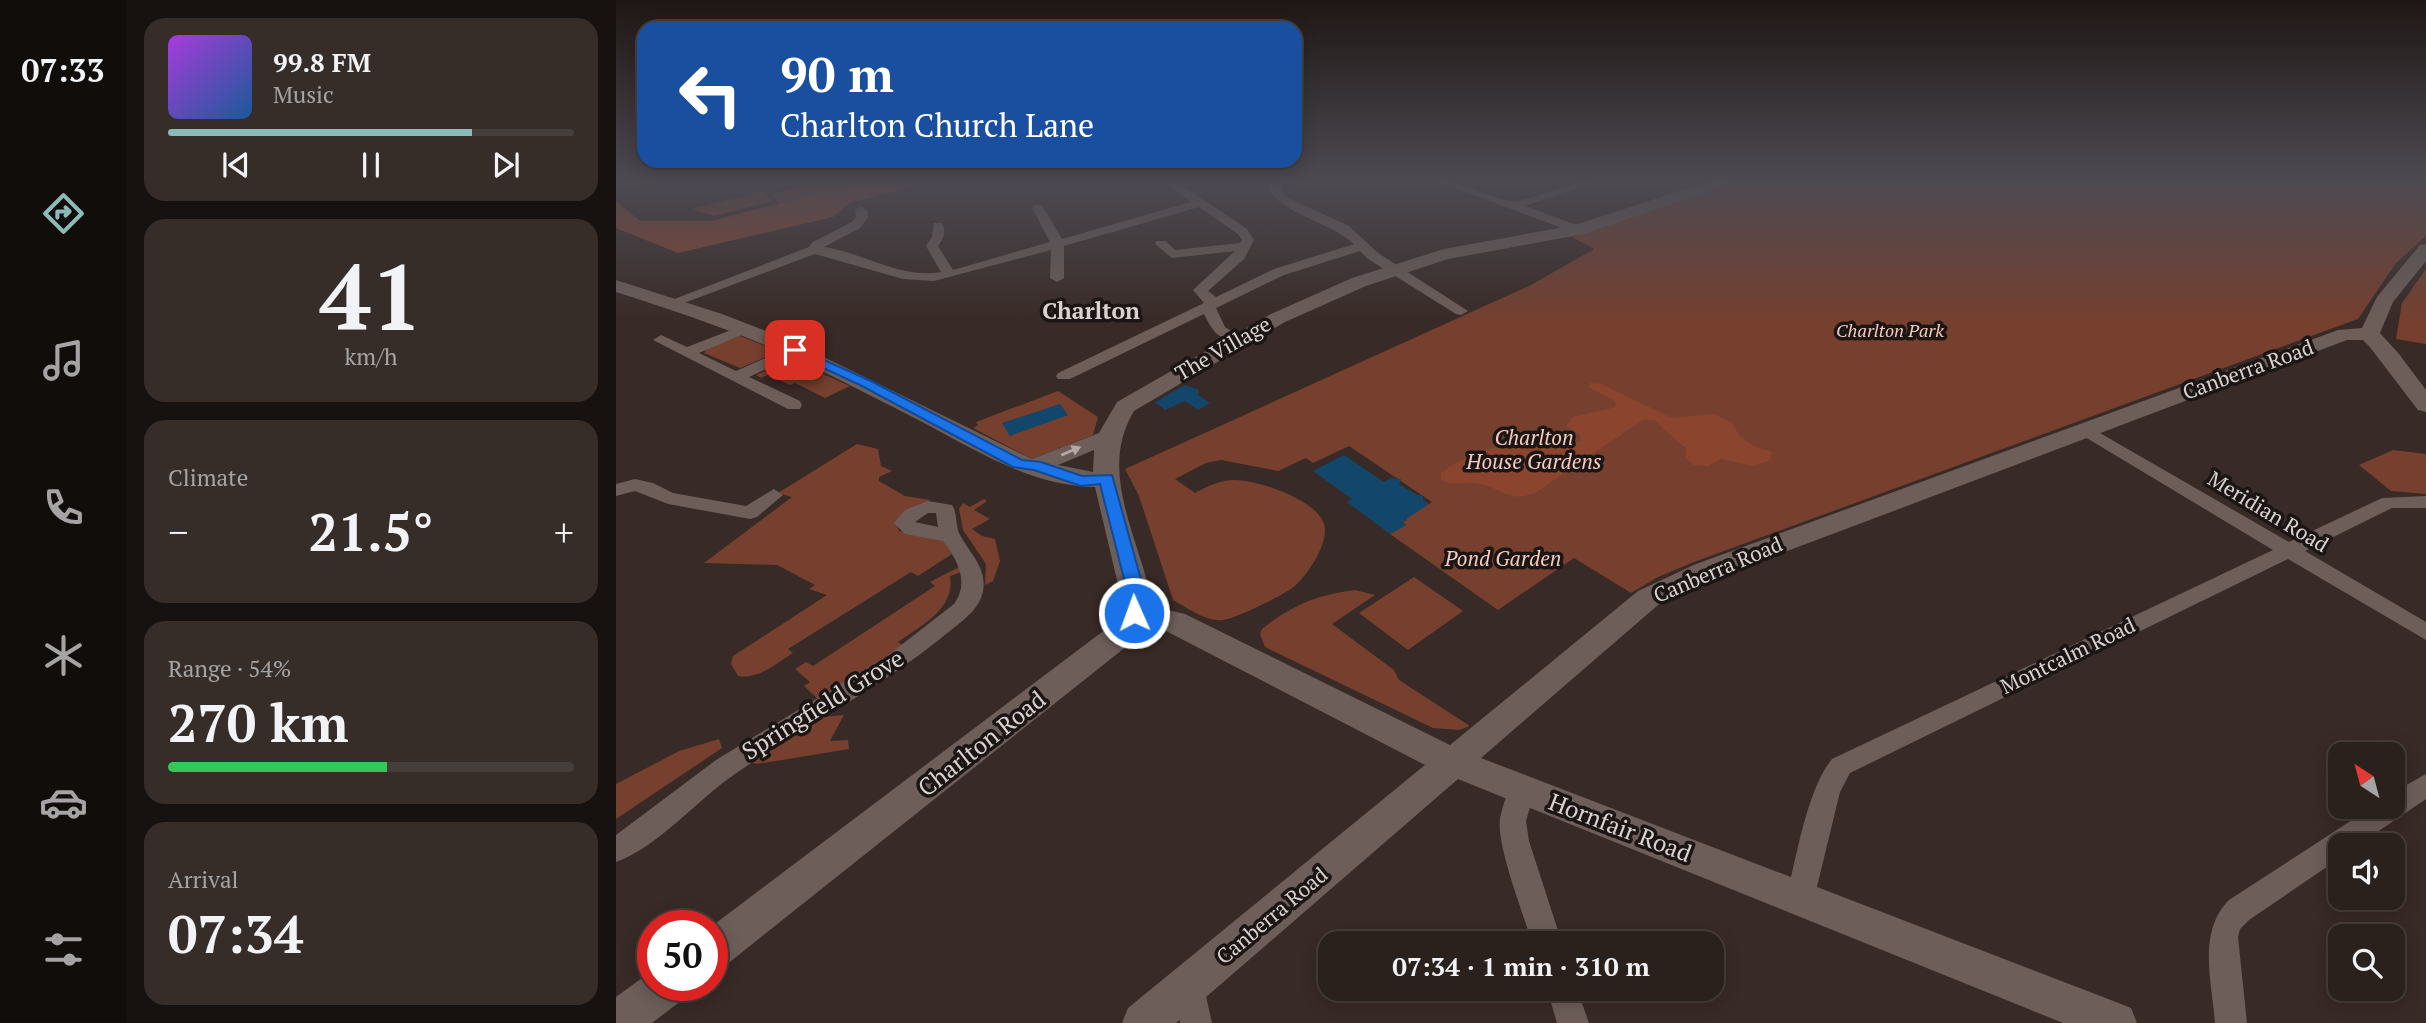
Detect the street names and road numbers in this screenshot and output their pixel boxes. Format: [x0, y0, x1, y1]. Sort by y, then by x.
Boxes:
street label: The Village [1170, 310, 1275, 387]
street label: Canberra Road [2178, 332, 2317, 406]
street label: Meridian Road [2203, 464, 2334, 558]
street label: Canberra Road [1649, 529, 1787, 609]
street label: Montcalm Road [1995, 610, 2140, 700]
street label: Springfield Grove [736, 642, 909, 767]
street label: Charlton Road [911, 683, 1052, 803]
street label: Hornfair Road [1544, 785, 1696, 869]
street label: Canberra Road [1210, 860, 1333, 970]

